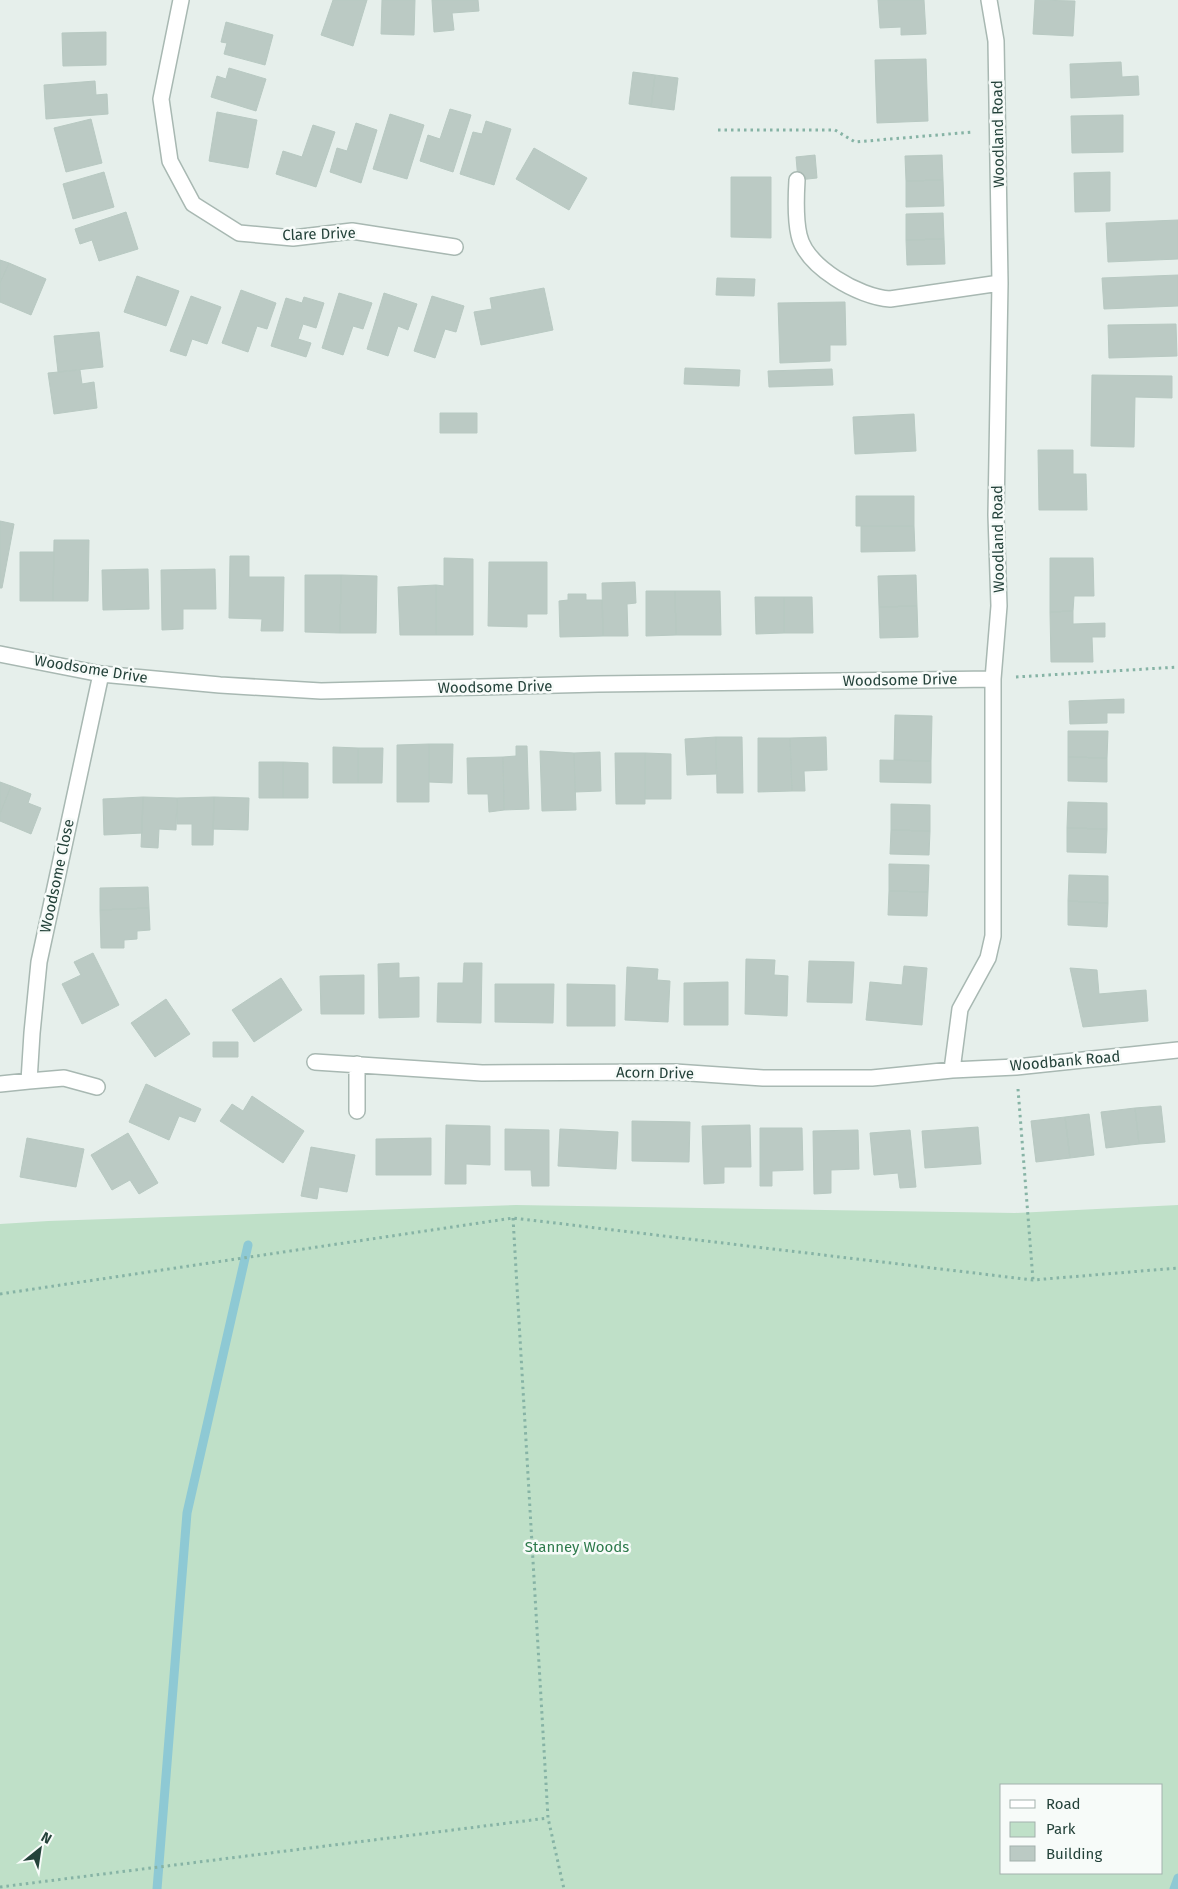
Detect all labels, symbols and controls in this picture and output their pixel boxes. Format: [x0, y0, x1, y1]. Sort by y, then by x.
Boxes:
street label: Woodland Road [988, 80, 1008, 188]
street label: Clare Drive [282, 224, 356, 244]
street label: Woodland Road [988, 485, 1008, 593]
street label: Woodsome Drive [33, 651, 149, 687]
street label: Woodsome Drive [843, 670, 957, 690]
street label: Woodsome Drive [438, 677, 552, 697]
street label: Woodsome Close [36, 817, 78, 935]
street label: Woodbank Road [1009, 1047, 1121, 1075]
street label: Acorn Drive [616, 1063, 694, 1083]
park label: Stanney Woods [525, 1538, 629, 1556]
legend [1000, 1784, 1163, 1874]
text: Road [1046, 1795, 1081, 1813]
text: Park [1046, 1820, 1076, 1838]
north arrow [15, 1824, 65, 1874]
text: N [38, 1828, 55, 1848]
text: Building [1046, 1845, 1102, 1863]

